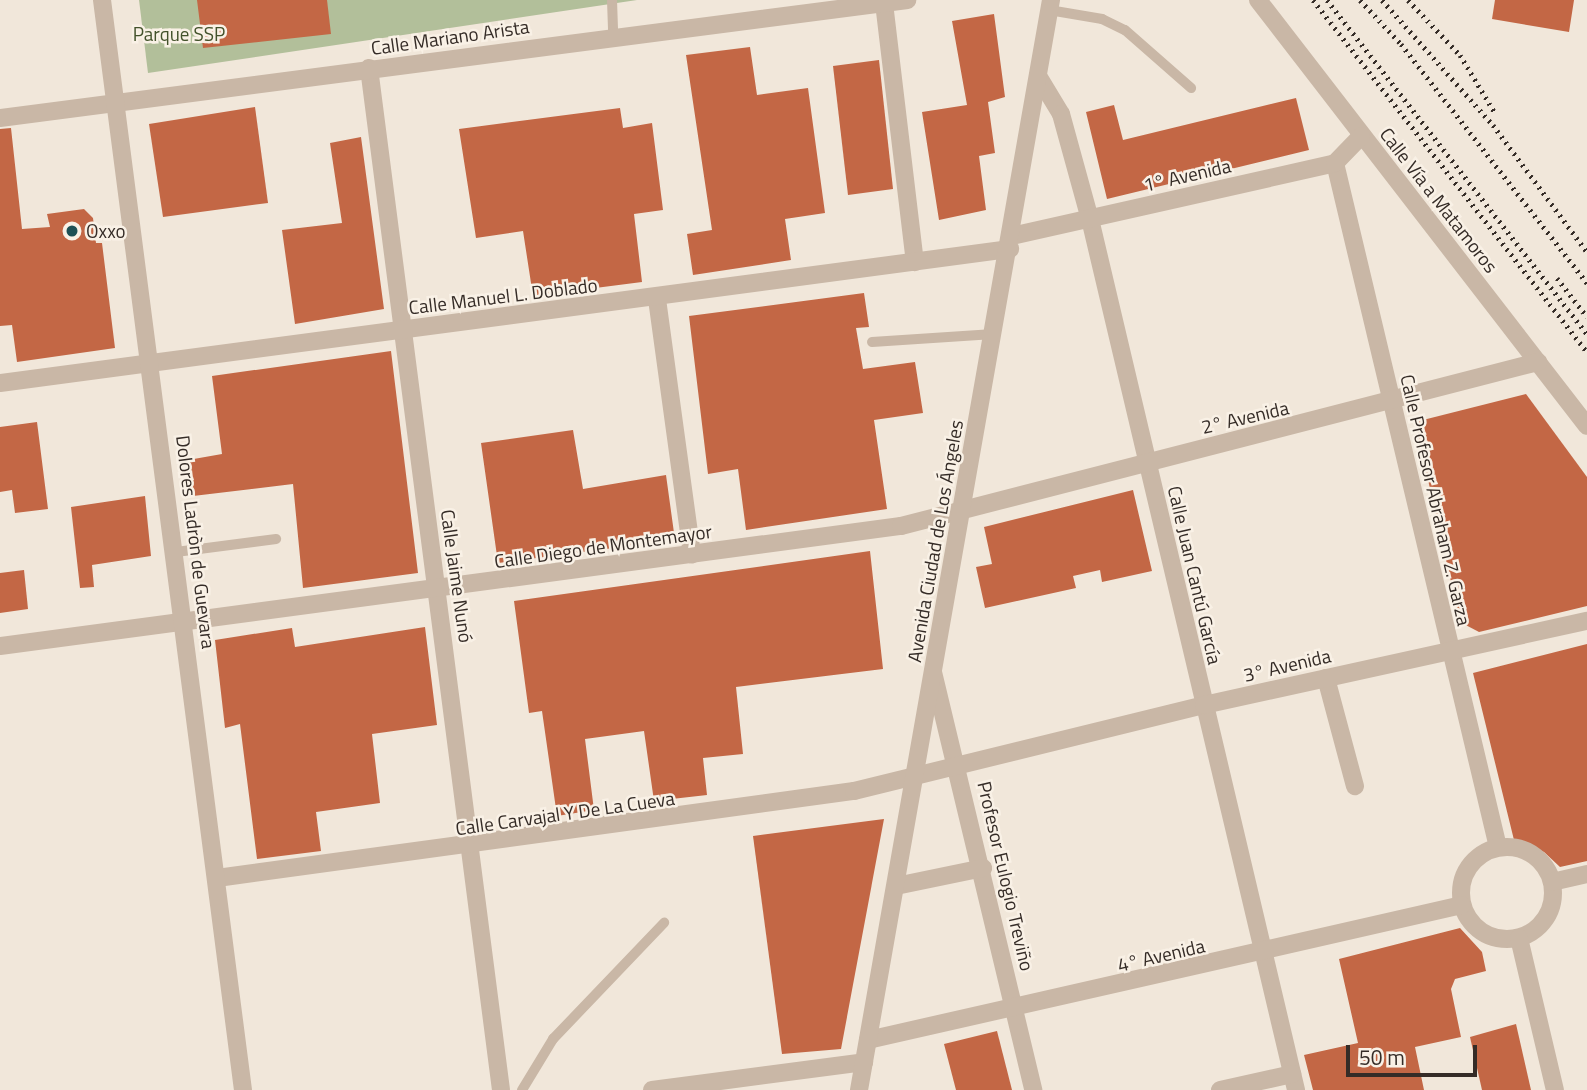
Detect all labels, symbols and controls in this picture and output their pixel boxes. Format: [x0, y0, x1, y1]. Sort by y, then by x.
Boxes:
street label: Calle Mariano Arista [369, 15, 531, 59]
park label: Parque SSP [133, 23, 225, 45]
street label: Calle Vía a Matamoros [1375, 123, 1503, 277]
street label: 1° Avenida [1141, 154, 1233, 196]
place label: Oxxo [86, 220, 126, 242]
marker: Oxxo [64, 223, 80, 239]
street label: Calle Manuel L. Doblado [407, 273, 599, 319]
street label: Calle Profesor Abraham Z. Garza [1396, 372, 1476, 628]
street label: 2° Avenida [1199, 396, 1291, 438]
street label: Avenida Ciudad de Los Ángeles [902, 418, 968, 664]
street label: Dolores Ladròn de Guevara [172, 434, 220, 650]
street label: Calle Juan Cantú García [1163, 484, 1227, 666]
street label: Calle Jaime Nunó [436, 508, 478, 644]
street label: Calle Diego de Montemayor [493, 519, 713, 573]
street label: 3° Avenida [1241, 644, 1333, 686]
street label: Profesor Eulogio Treviño [973, 779, 1039, 973]
street label: Calle Carvajal Y De La Cueva [454, 786, 676, 840]
street label: 4° Avenida [1115, 934, 1207, 976]
scale bar [1349, 1030, 1480, 1074]
text: 50 m [1359, 1041, 1405, 1073]

